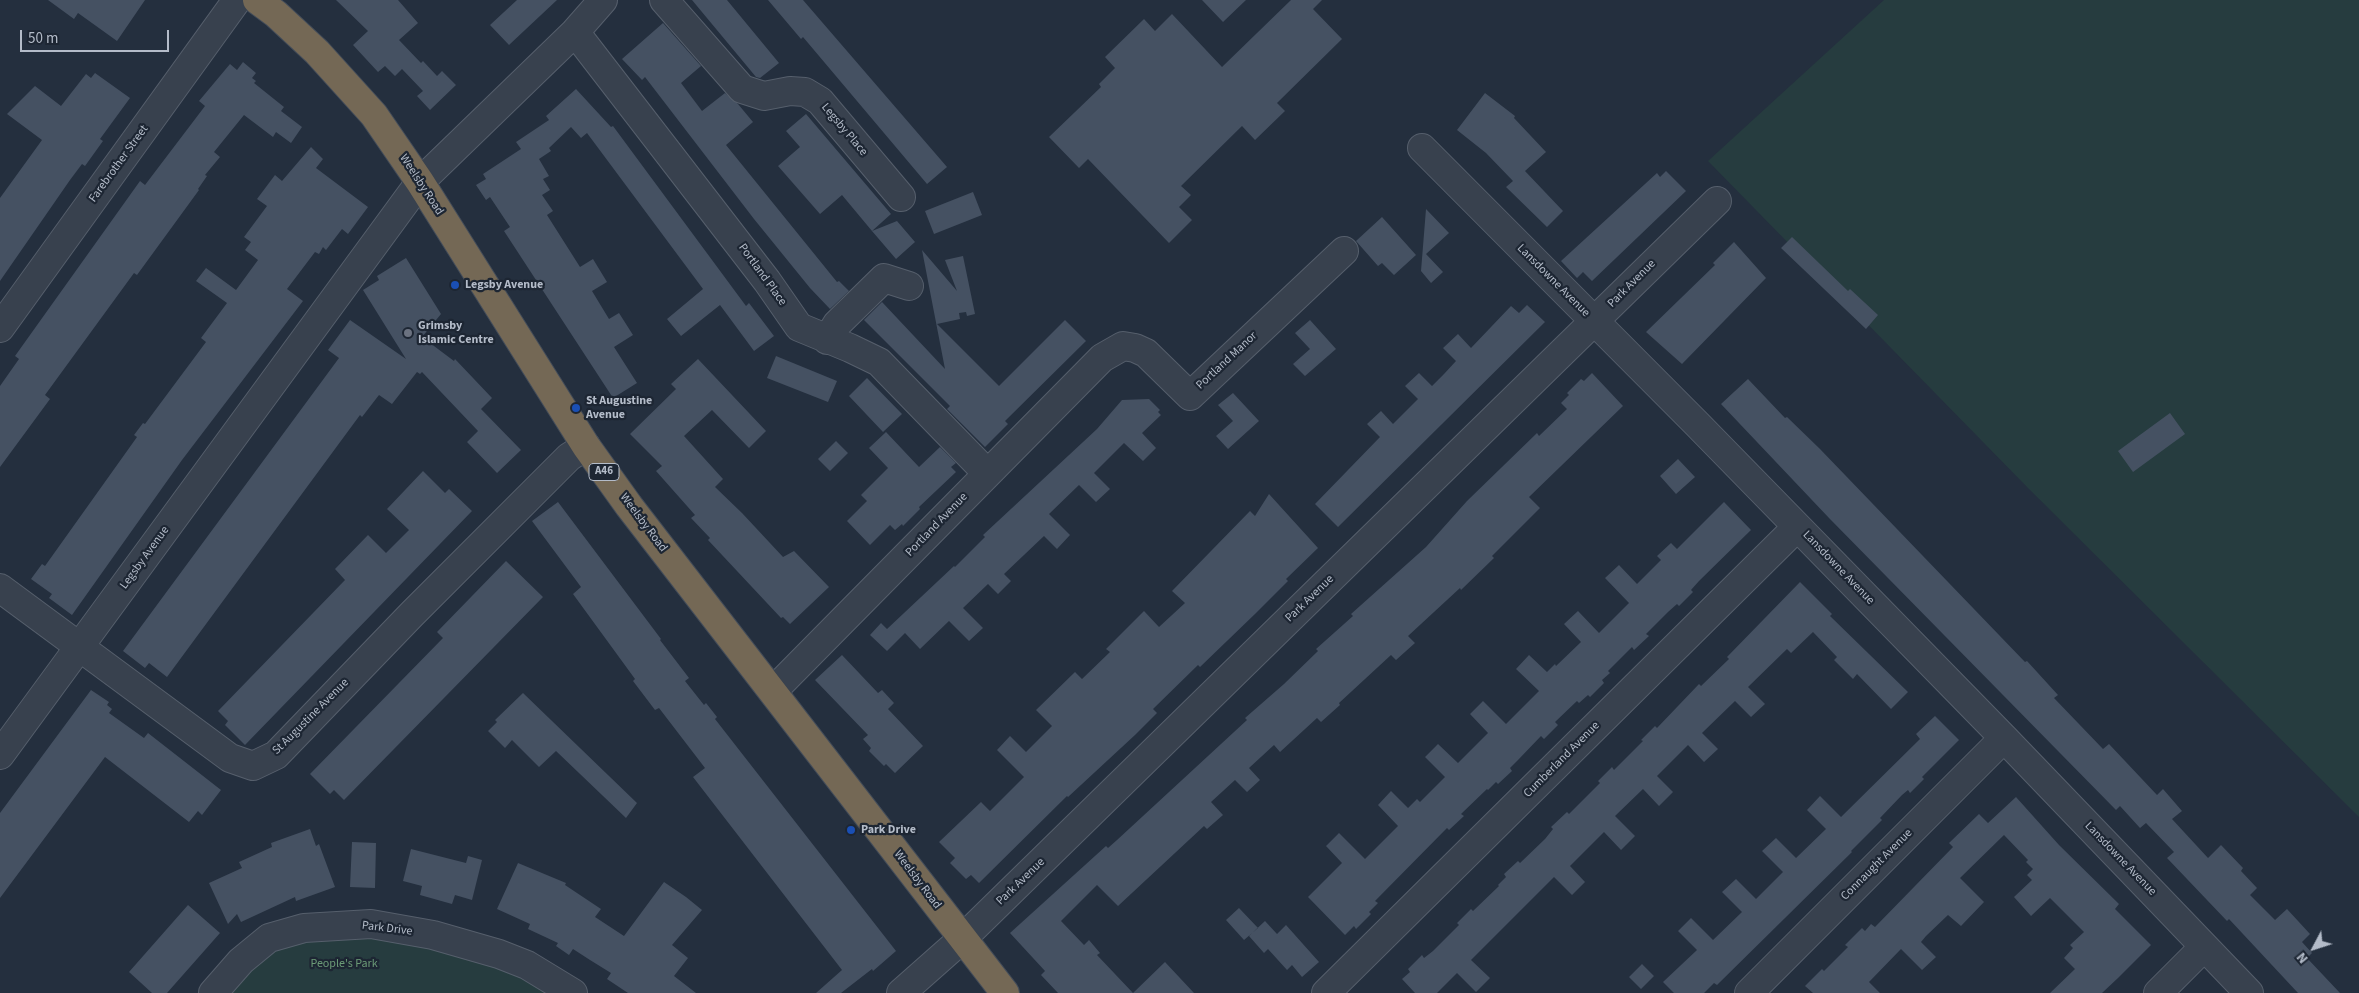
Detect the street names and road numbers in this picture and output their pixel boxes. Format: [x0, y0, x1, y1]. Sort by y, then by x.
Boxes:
street label: Legsby Place [818, 101, 870, 159]
street label: Farebrother Street [86, 123, 152, 205]
street label: Weelsby Road [396, 152, 446, 218]
street label: Portland Place [735, 241, 789, 309]
street label: Lansdowne Avenue [1514, 242, 1592, 320]
street label: Park Avenue [1605, 257, 1659, 311]
street label: Portland Manor [1194, 329, 1260, 393]
road number: A46 [589, 464, 619, 481]
street label: Portland Avenue [903, 490, 971, 560]
street label: Weelsby Road [616, 491, 670, 555]
street label: Legsby Avenue [117, 524, 173, 592]
street label: Lansdowne Avenue [1799, 528, 1877, 608]
street label: Park Avenue [1283, 572, 1337, 626]
street label: St Augustine Avenue [270, 676, 352, 758]
street label: Cumberland Avenue [1521, 719, 1603, 801]
street label: Lansdowne Avenue [2081, 819, 2159, 899]
street label: Connaught Avenue [1838, 826, 1916, 904]
street label: Weelsby Road [890, 848, 944, 912]
street label: Park Avenue [994, 855, 1048, 909]
street label: Park Drive [361, 919, 413, 939]

